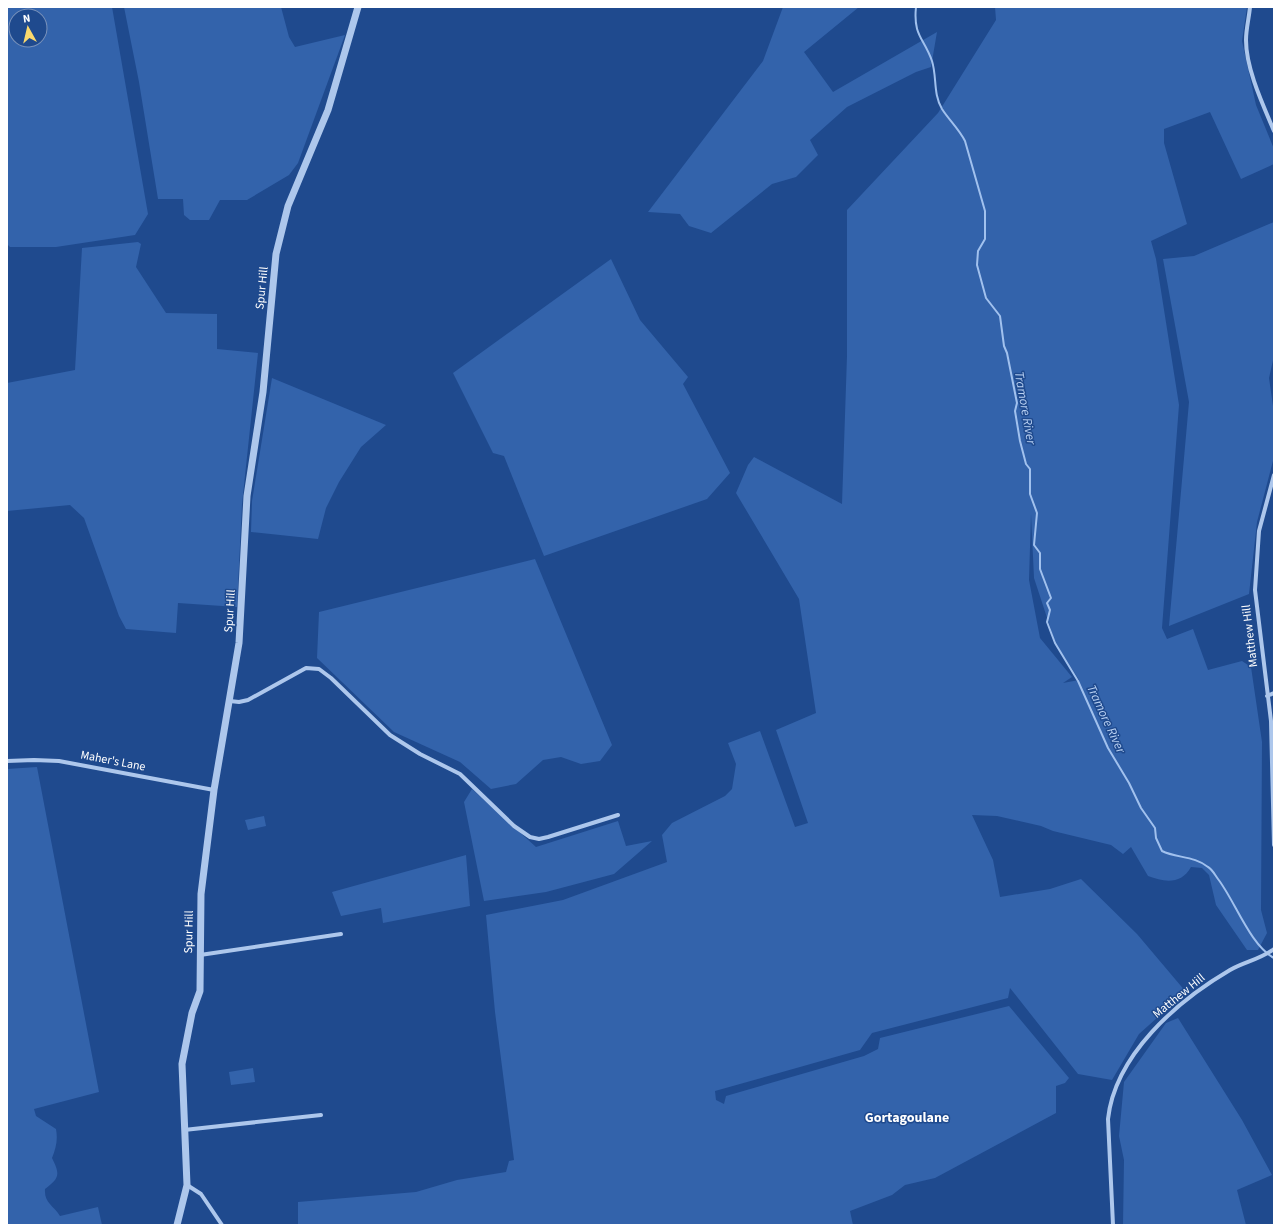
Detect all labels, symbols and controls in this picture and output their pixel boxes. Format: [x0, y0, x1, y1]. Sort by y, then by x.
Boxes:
north arrow [8, 8, 48, 48]
text: N [22, 11, 31, 27]
street label: Spur Hill [251, 266, 273, 310]
water label: Tramore River [1010, 370, 1040, 446]
street label: Spur Hill [220, 589, 240, 633]
street label: Matthew Hill [1238, 604, 1262, 668]
water label: Tramore River [1082, 682, 1130, 757]
street label: Maher's Lane [79, 746, 147, 776]
street label: Spur Hill [180, 910, 198, 954]
street label: Matthew Hill [1149, 970, 1209, 1022]
district label: Gortagoulane [865, 1108, 949, 1128]

